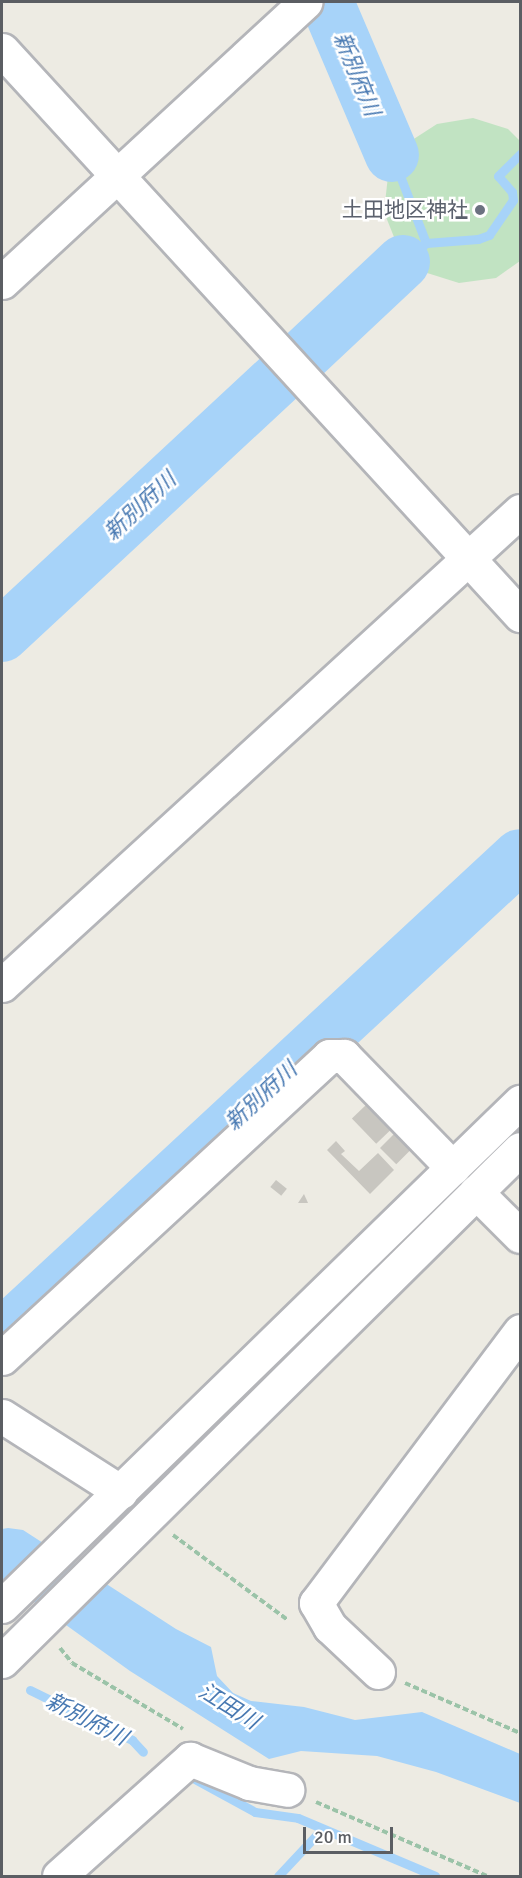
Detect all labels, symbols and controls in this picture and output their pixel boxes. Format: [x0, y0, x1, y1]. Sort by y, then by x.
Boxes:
water label: 新別府川 [328, 28, 386, 120]
place label: 土田地区神社 [342, 197, 468, 223]
marker: 土田地区神社 [473, 203, 487, 217]
water label: 新別府川 [99, 466, 181, 546]
water label: 新別府川 [220, 1056, 302, 1136]
water label: 江田川 [194, 1677, 264, 1735]
water label: 新別府川 [42, 1687, 132, 1751]
scale bar [306, 1815, 396, 1853]
text: 20 m [314, 1826, 352, 1848]

